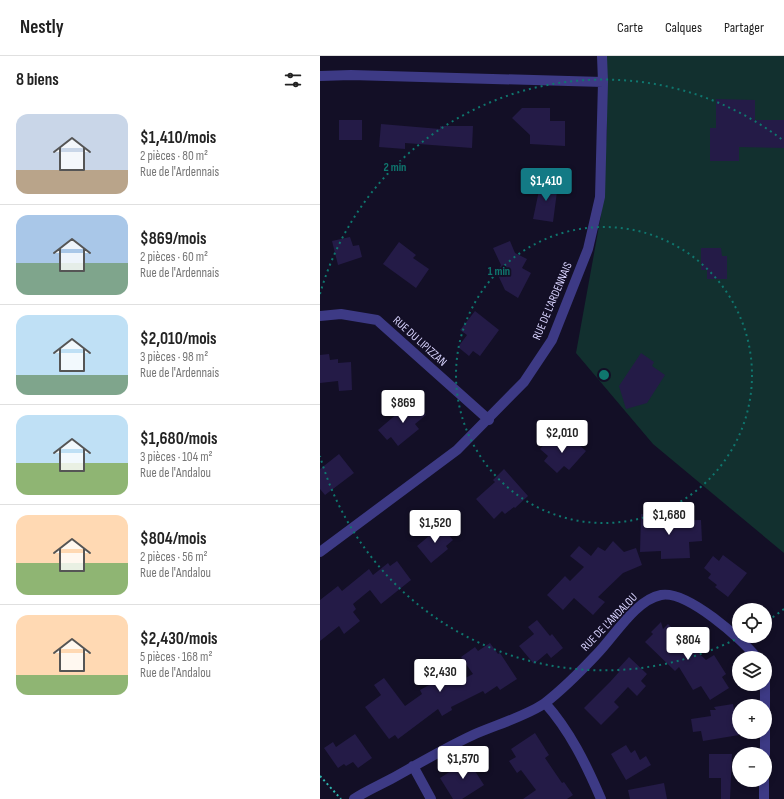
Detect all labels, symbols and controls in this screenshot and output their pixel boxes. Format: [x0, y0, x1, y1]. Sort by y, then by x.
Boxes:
text: Nestly [20, 16, 64, 39]
text: Carte [617, 19, 643, 36]
text: Calques [665, 19, 702, 36]
text: Partager [724, 19, 764, 36]
icon: filters [282, 69, 304, 91]
text: 8 biens [16, 70, 59, 90]
text: $1,410/mois [140, 128, 216, 148]
icon: home [48, 130, 96, 178]
text: 2 pièces · 80 m² [140, 148, 208, 164]
text: 2 min [384, 160, 406, 175]
text: Rue de l'Ardennais [140, 164, 219, 180]
pin: $1,410 [513, 168, 579, 202]
text: $1,410 [530, 173, 562, 189]
text: $869/mois [140, 229, 206, 249]
icon: home [48, 231, 96, 279]
text: 2 pièces · 60 m² [140, 249, 208, 265]
street label: RUE DE L'ARDENNAIS [529, 260, 576, 342]
text: 1 min [488, 264, 510, 279]
text: Rue de l'Ardennais [140, 265, 219, 281]
street label: RUE DU LIPIZZAN [390, 313, 450, 370]
text: $2,010/mois [140, 329, 217, 349]
icon: home [48, 331, 96, 379]
text: 3 pièces · 98 m² [140, 349, 208, 365]
text: Rue de l'Ardennais [140, 365, 219, 381]
centre of rings [597, 368, 611, 382]
pin: $869 [379, 390, 427, 424]
text: $869 [390, 395, 416, 411]
pin: $2,010 [529, 420, 595, 454]
text: $2,010 [546, 425, 578, 441]
text: $1,680/mois [140, 429, 218, 449]
icon: home [48, 431, 96, 479]
text: 3 pièces · 104 m² [140, 449, 213, 465]
text: Rue de l'Andalou [140, 465, 211, 481]
pin: $1,680 [636, 502, 702, 536]
text: $1,680 [652, 507, 686, 523]
pin: $1,520 [402, 510, 468, 544]
text: $1,520 [419, 515, 451, 531]
text: $804/mois [140, 529, 206, 549]
icon: home [48, 531, 96, 579]
text: 2 pièces · 56 m² [140, 549, 208, 565]
text: Rue de l'Andalou [140, 565, 211, 581]
street label: RUE DE L'ANDALOU [578, 590, 641, 654]
map controls [732, 603, 772, 787]
button: locate [732, 603, 772, 643]
pin: $804 [664, 627, 712, 661]
text: $2,430/mois [140, 629, 218, 649]
icon: home [48, 631, 96, 679]
text: $804 [675, 632, 701, 648]
text: 5 pièces · 168 m² [140, 649, 212, 665]
button: layers [732, 651, 772, 691]
pin: $2,430 [407, 659, 473, 693]
text: $2,430 [423, 664, 457, 680]
text: Rue de l'Andalou [140, 665, 211, 681]
button: + [732, 699, 772, 739]
pin: $1,570 [430, 746, 496, 780]
button: − [732, 747, 772, 787]
text: $1,570 [447, 751, 479, 767]

